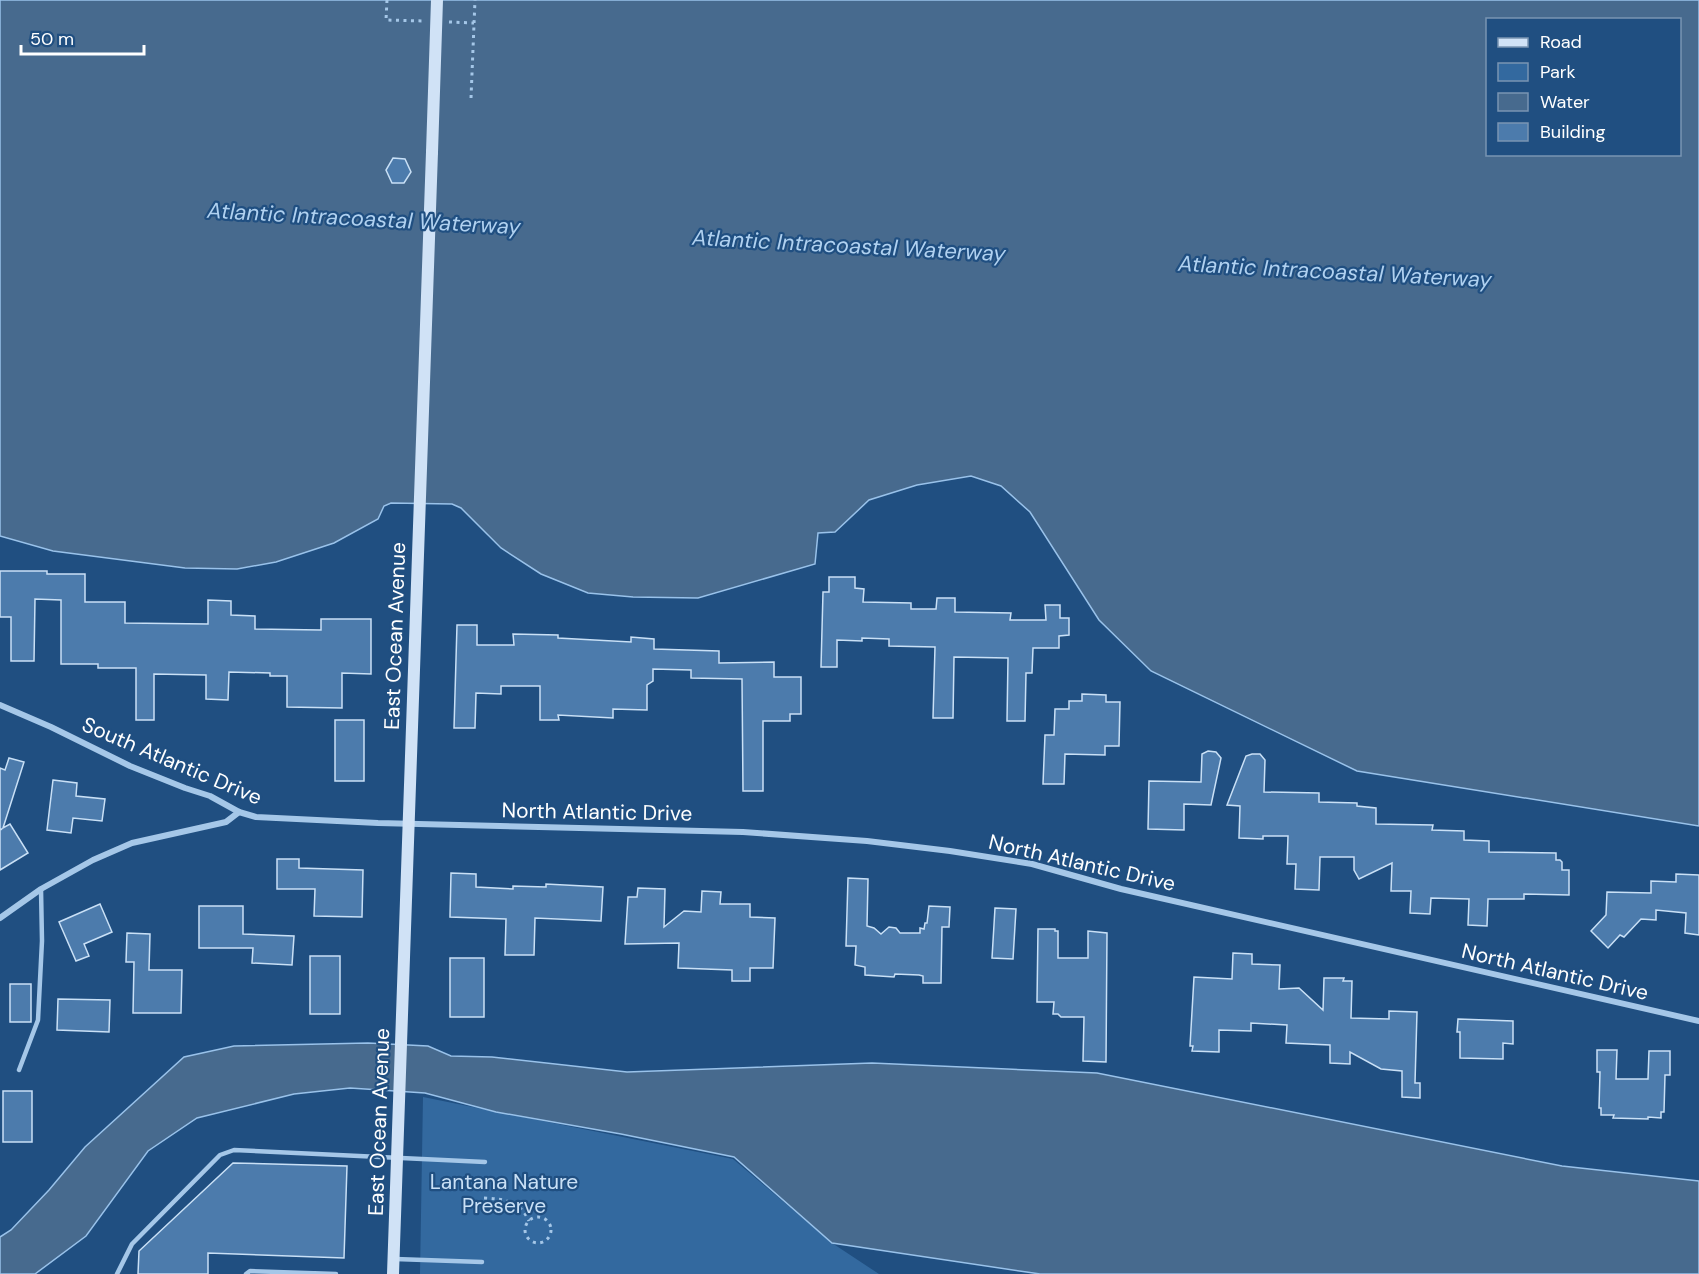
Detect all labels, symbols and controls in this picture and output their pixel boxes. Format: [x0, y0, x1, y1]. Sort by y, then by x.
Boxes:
scale bar [21, 18, 144, 56]
legend [1486, 18, 1681, 156]
text: 50 m [30, 27, 74, 51]
text: Road [1540, 30, 1582, 54]
text: Park [1540, 60, 1576, 84]
text: Water [1540, 90, 1590, 114]
text: Building [1540, 120, 1605, 144]
water label: Atlantic Intracoastal Waterway [205, 196, 522, 241]
water label: Atlantic Intracoastal Waterway [690, 223, 1007, 268]
water label: Atlantic Intracoastal Waterway [1176, 249, 1493, 294]
street label: East Ocean Avenue [378, 542, 412, 730]
street label: South Atlantic Drive [78, 710, 266, 812]
street label: North Atlantic Drive [501, 796, 693, 828]
street label: North Atlantic Drive [986, 828, 1178, 898]
street label: North Atlantic Drive [1459, 937, 1651, 1007]
street label: East Ocean Avenue [362, 1028, 396, 1216]
park label: Lantana Nature Preserve [430, 1168, 578, 1220]

